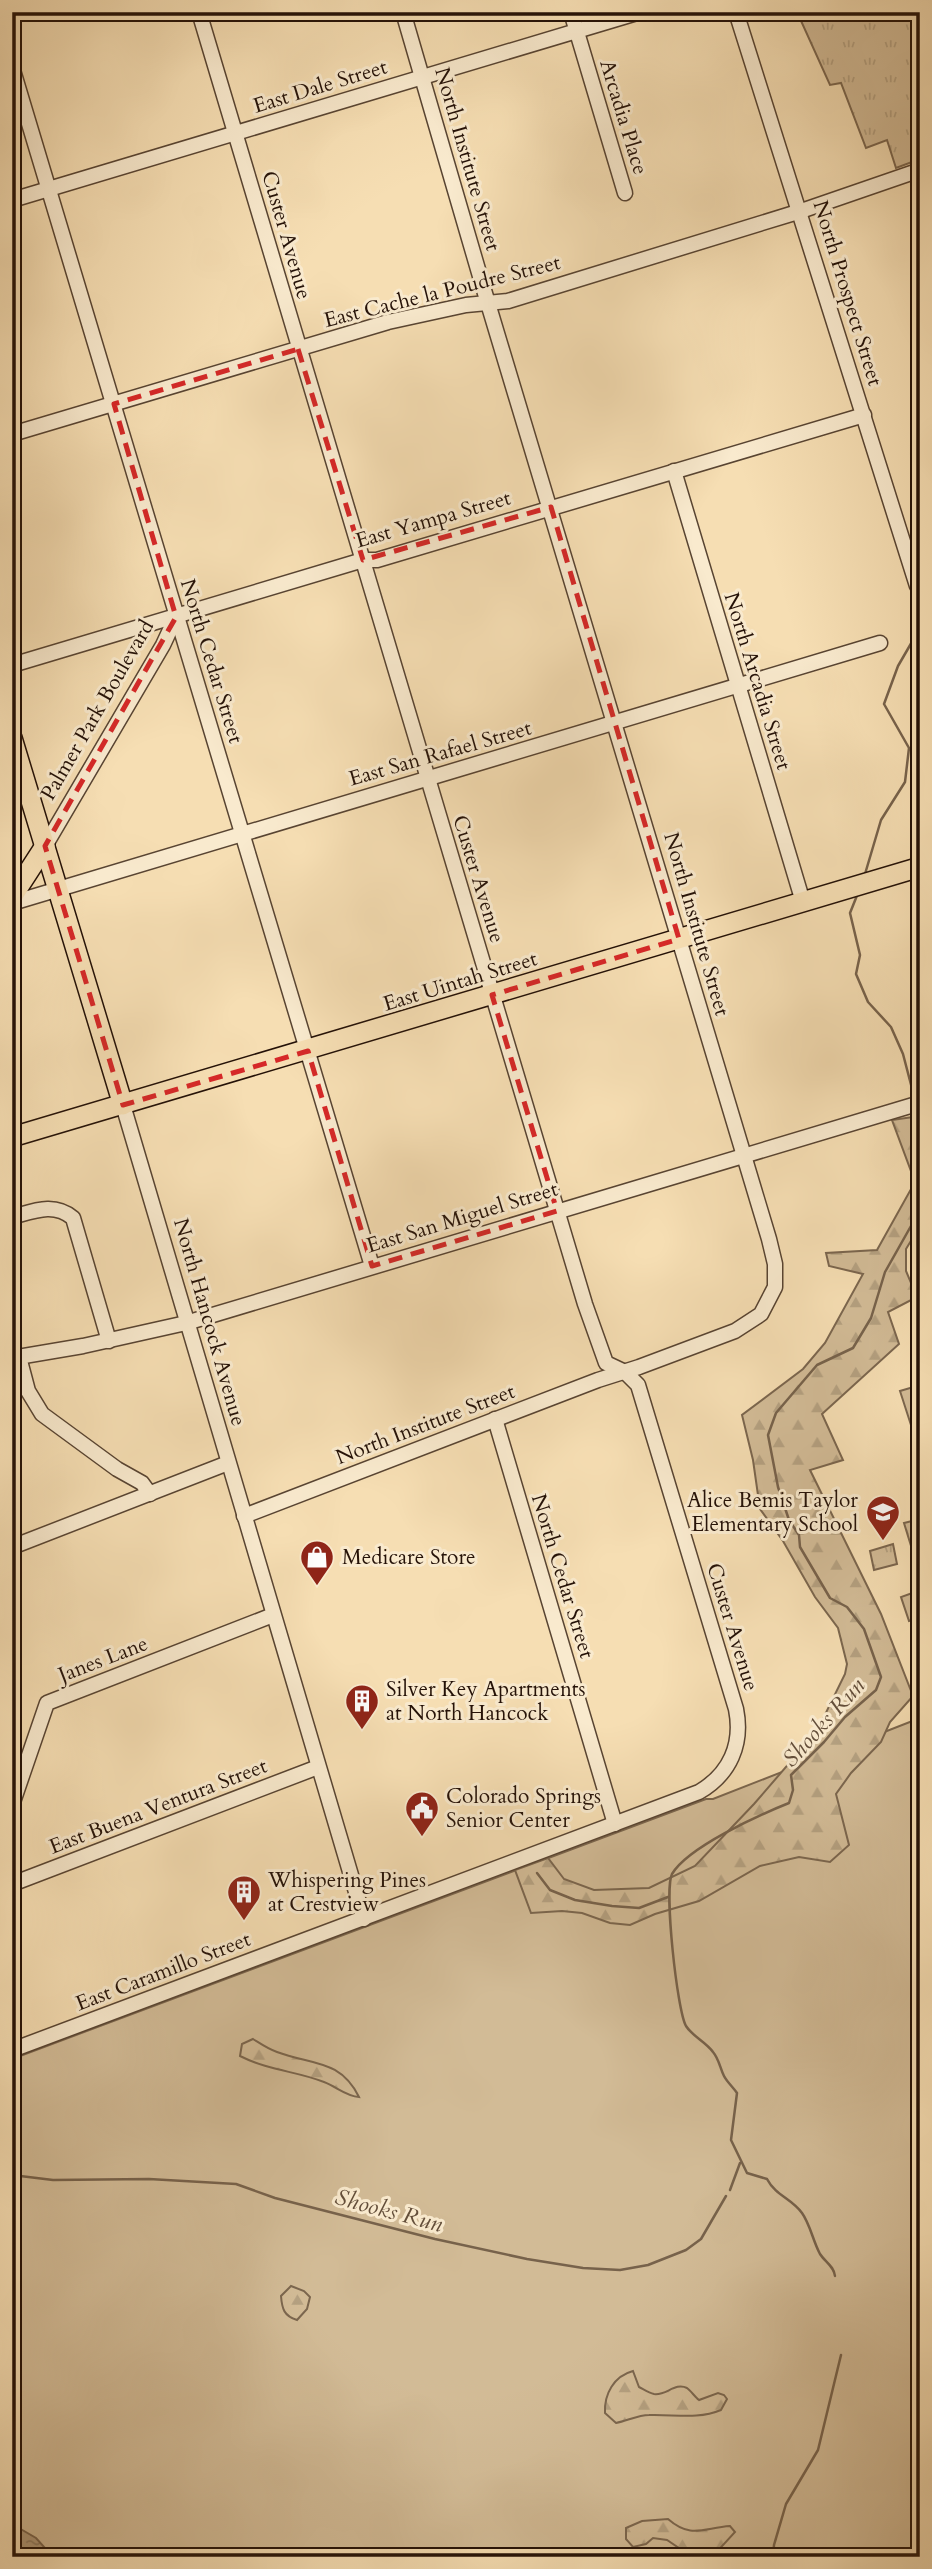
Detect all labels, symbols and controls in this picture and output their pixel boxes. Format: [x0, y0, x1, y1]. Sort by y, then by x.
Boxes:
street label: East Dale Street [250, 52, 391, 121]
street label: Arcadia Place [592, 56, 655, 178]
street label: North Institute Street [427, 64, 508, 255]
street label: Custer Avenue [254, 168, 319, 303]
street label: North Prospect Street [806, 197, 890, 390]
street label: East Cache la Poudre Street [321, 248, 564, 335]
street label: East Yampa Street [352, 483, 514, 556]
street label: North Cedar Street [173, 575, 250, 747]
street label: North Arcadia Street [717, 589, 798, 774]
street label: Palmer Park Boulevard [34, 615, 161, 806]
street label: East San Rafael Street [345, 713, 535, 793]
street label: Custer Avenue [445, 812, 512, 947]
street label: North Institute Street [656, 829, 737, 1020]
street label: East Uintah Street [380, 944, 541, 1019]
street label: East San Miguel Street [363, 1174, 562, 1260]
street label: North Hancock Avenue [166, 1215, 253, 1429]
street label: North Institute Street [331, 1377, 519, 1472]
place label: Alice Bemis Taylor Elementary School [687, 1486, 858, 1539]
street label: North Cedar Street [524, 1490, 601, 1662]
school or university icon: Alice Bemis Taylor Elementary School [864, 1493, 902, 1542]
shop icon: Medicare Store [298, 1538, 336, 1587]
place label: Medicare Store [342, 1543, 476, 1572]
street label: Custer Avenue [699, 1560, 766, 1695]
street label: Janes Lane [52, 1629, 152, 1691]
water label: Shooks Run [775, 1671, 872, 1774]
place label: Silver Key Apartments at North Hancock [386, 1675, 586, 1728]
building icon: Silver Key Apartments at North Hancock [343, 1682, 381, 1731]
street label: East Buena Ventura Street [45, 1751, 272, 1861]
place label: Colorado Springs Senior Center [446, 1782, 601, 1835]
public building icon: Colorado Springs Senior Center [403, 1789, 441, 1838]
place label: Whispering Pines at Crestview [267, 1866, 426, 1919]
building icon: Whispering Pines at Crestview [225, 1873, 263, 1922]
street label: East Caramillo Street [72, 1925, 255, 2018]
water label: Shooks Run [332, 2181, 447, 2240]

